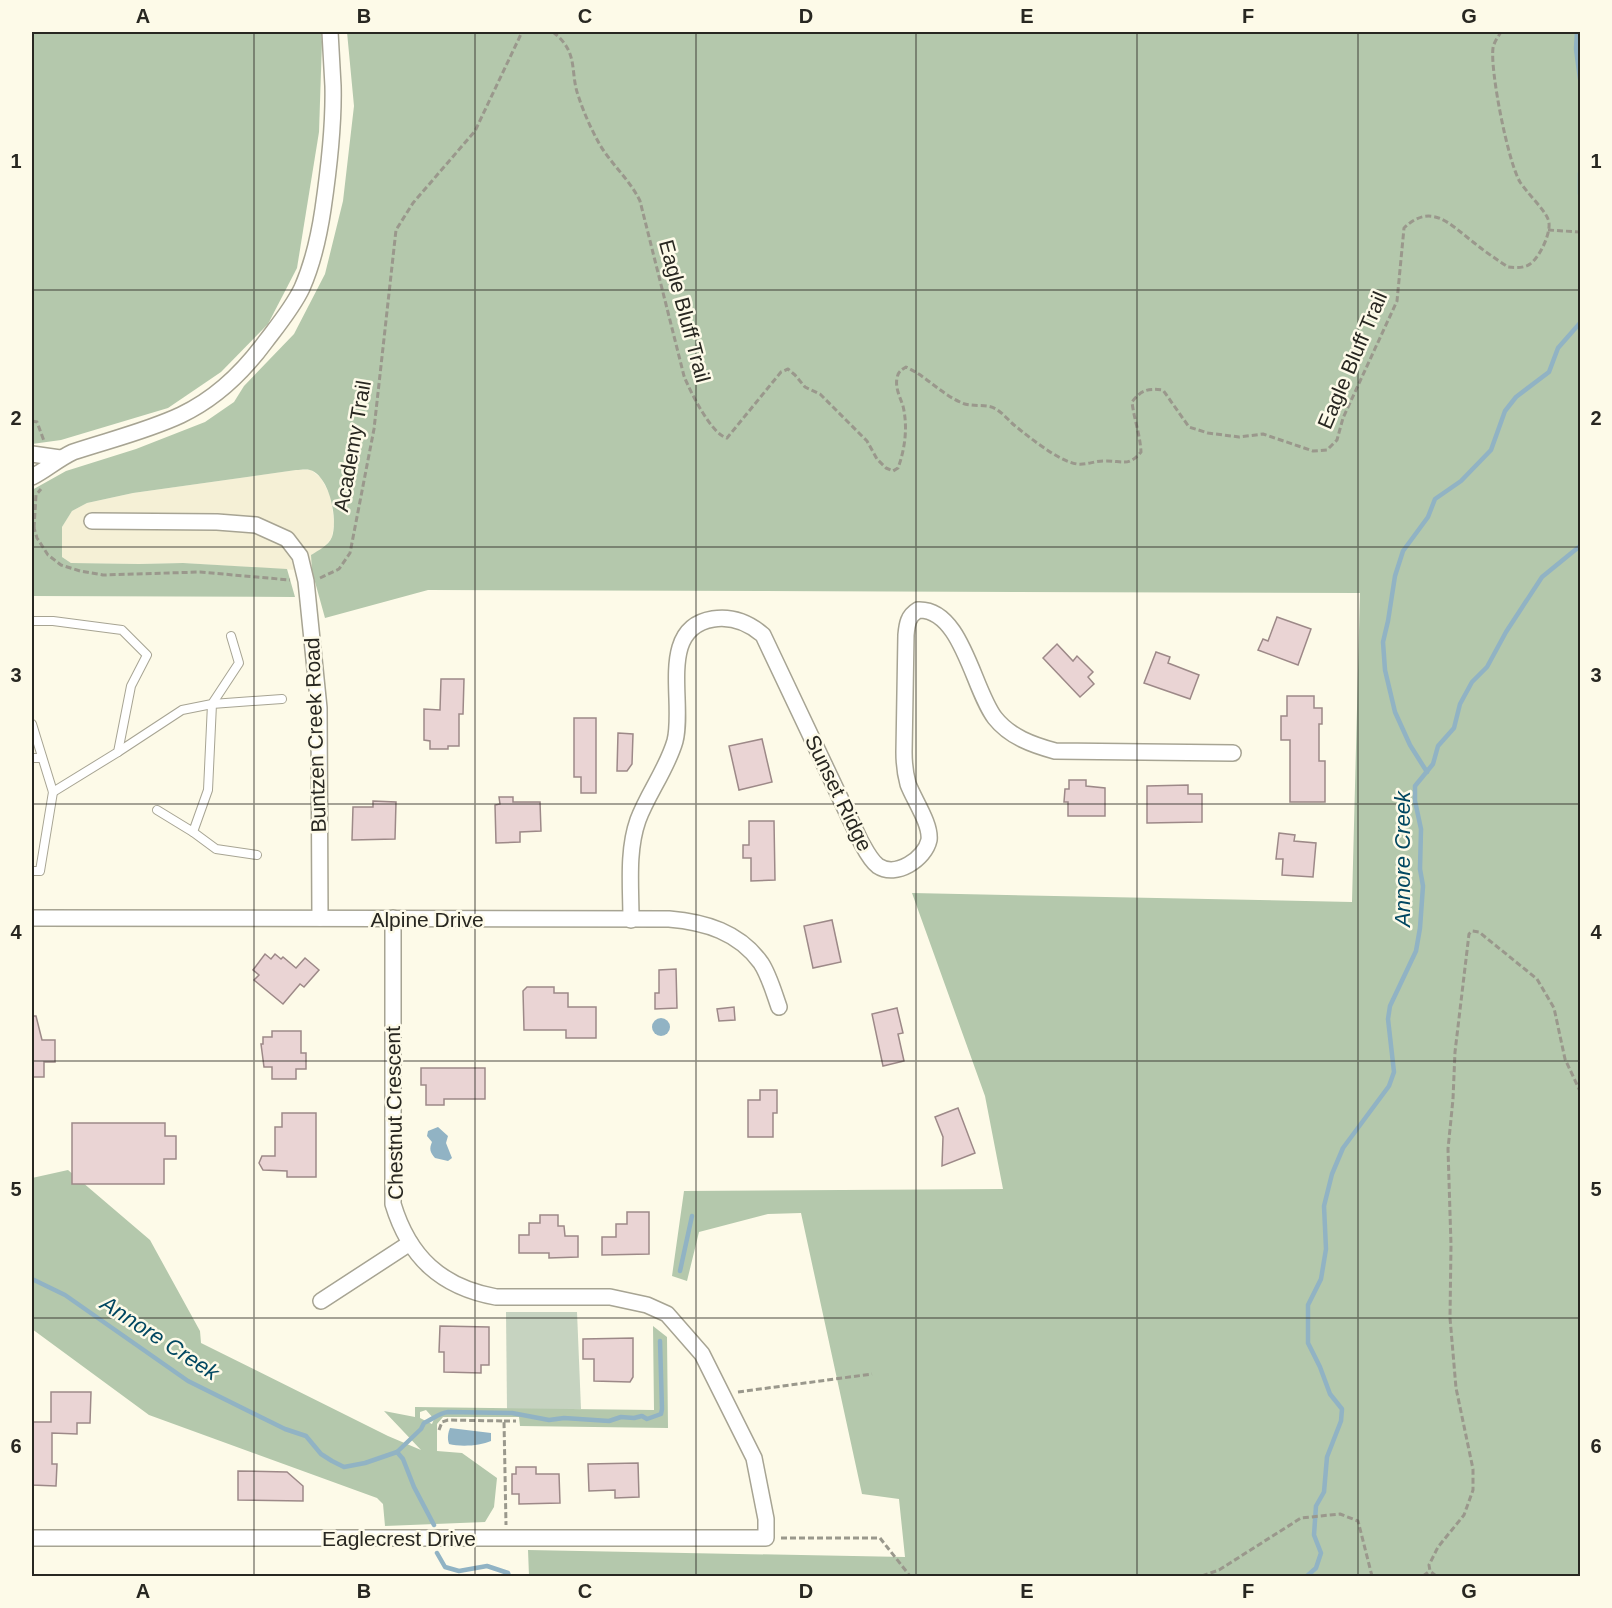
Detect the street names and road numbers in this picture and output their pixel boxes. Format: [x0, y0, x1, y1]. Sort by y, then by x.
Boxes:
street label: Eagle Bluff Trail [655, 237, 715, 385]
street label: Eagle Bluff Trail [1313, 288, 1391, 432]
street label: Academy Trail [329, 378, 375, 514]
street label: Buntzen Creek Road [300, 637, 330, 833]
street label: Sunset Ridge [801, 731, 877, 855]
street label: Alpine Drive [370, 908, 484, 931]
street label: Chestnut Crescent [381, 1026, 407, 1200]
street label: Eaglecrest Drive [322, 1527, 476, 1550]

